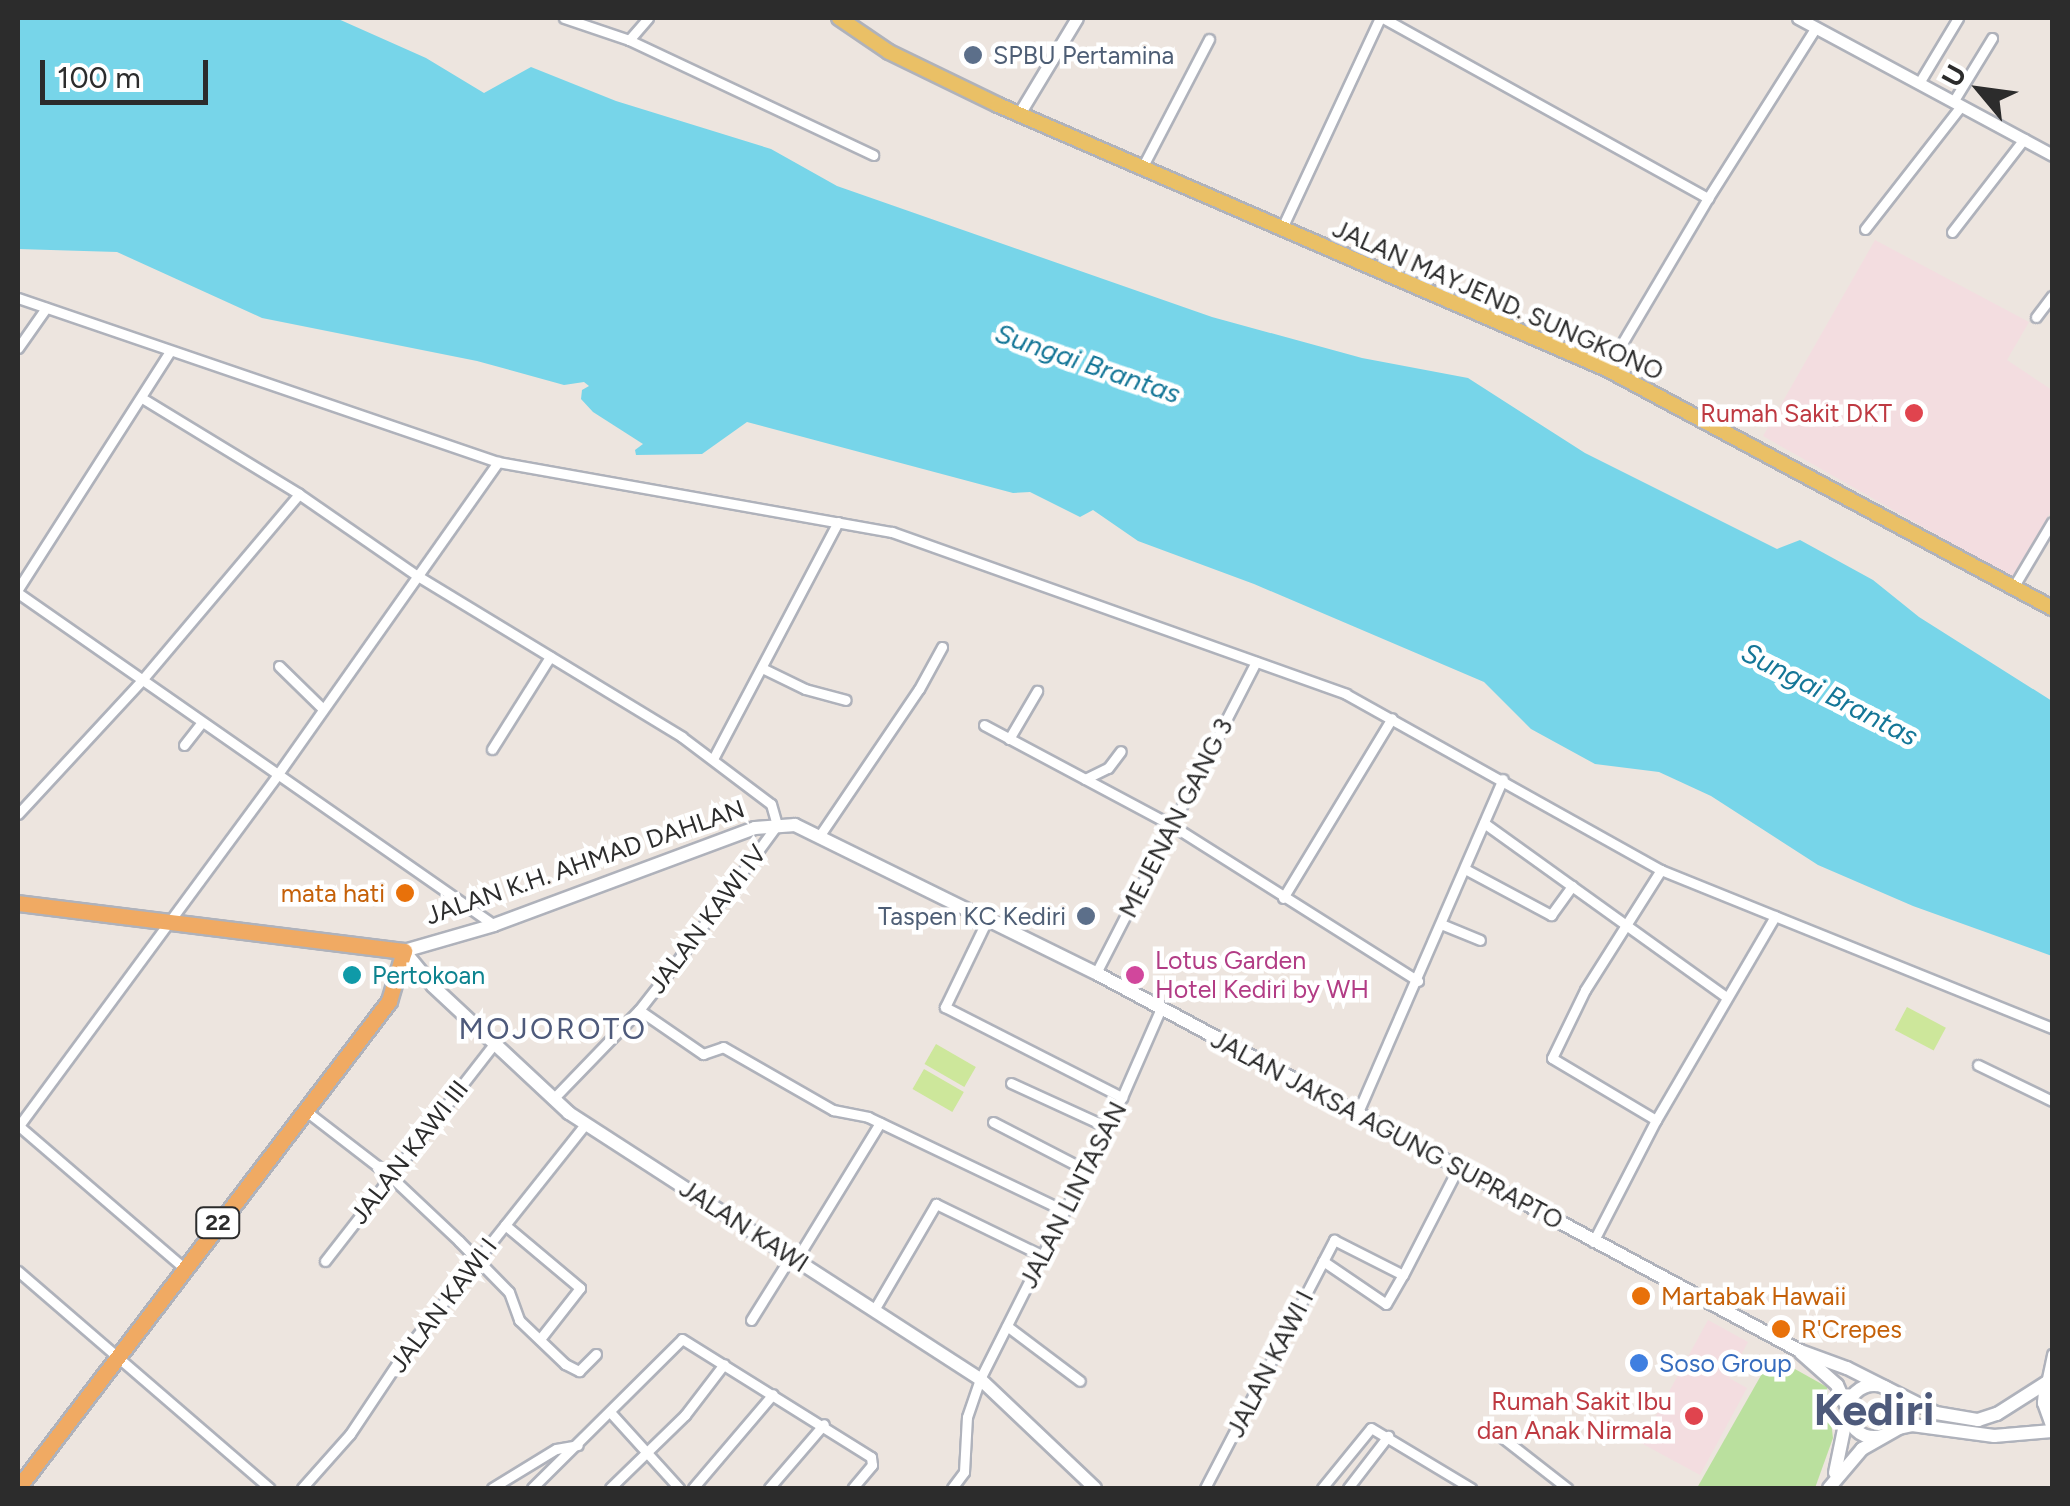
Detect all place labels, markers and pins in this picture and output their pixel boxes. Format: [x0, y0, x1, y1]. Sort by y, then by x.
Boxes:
place label: SPBU Pertamina [993, 40, 1174, 70]
marker: SPBU Pertamina [962, 44, 984, 66]
place label: Rumah Sakit DKT [1700, 398, 1892, 428]
marker: Rumah Sakit DKT [1901, 400, 1927, 426]
place label: mata hati [281, 878, 385, 908]
marker: mata hati [394, 882, 416, 904]
place label: Taspen KC Kediri [878, 901, 1066, 931]
marker: Taspen KC Kediri [1075, 905, 1097, 927]
place label: Lotus Garden Hotel Kediri by WH [1155, 946, 1369, 1005]
place label: Pertokoan [372, 960, 485, 990]
marker: Pertokoan [341, 964, 363, 986]
marker: Lotus Garden Hotel Kediri by WH [1124, 964, 1146, 986]
place label: Martabak Hawaii [1661, 1281, 1846, 1311]
marker: Martabak Hawaii [1630, 1285, 1652, 1307]
place label: R'Crepes [1801, 1314, 1902, 1344]
marker: R'Crepes [1770, 1318, 1792, 1340]
place label: Soso Group [1659, 1348, 1792, 1378]
marker: Soso Group [1628, 1352, 1650, 1374]
place label: Rumah Sakit Ibu dan Anak Nirmala [1477, 1387, 1672, 1446]
marker: Rumah Sakit Ibu dan Anak Nirmala [1681, 1403, 1707, 1429]

